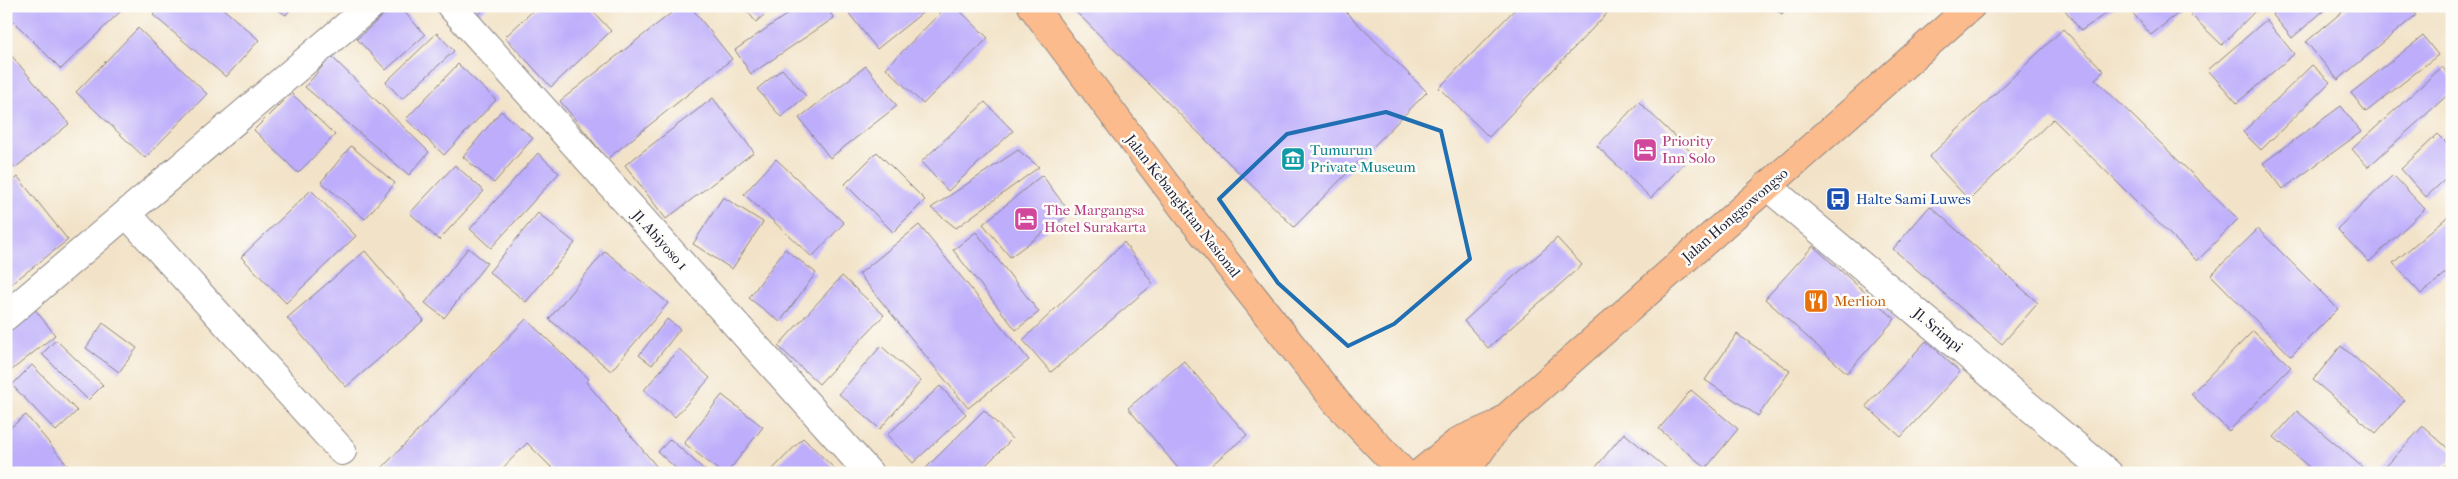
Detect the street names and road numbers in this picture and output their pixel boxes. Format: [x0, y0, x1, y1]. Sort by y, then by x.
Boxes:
street label: Jalan Kebangkitan Nasional [1121, 130, 1244, 281]
street label: Jalan Honggowongso [1678, 164, 1792, 267]
street label: Jl. Abiyoso 1 [628, 206, 692, 274]
street label: Jl. Srimpi [1909, 303, 1967, 356]

